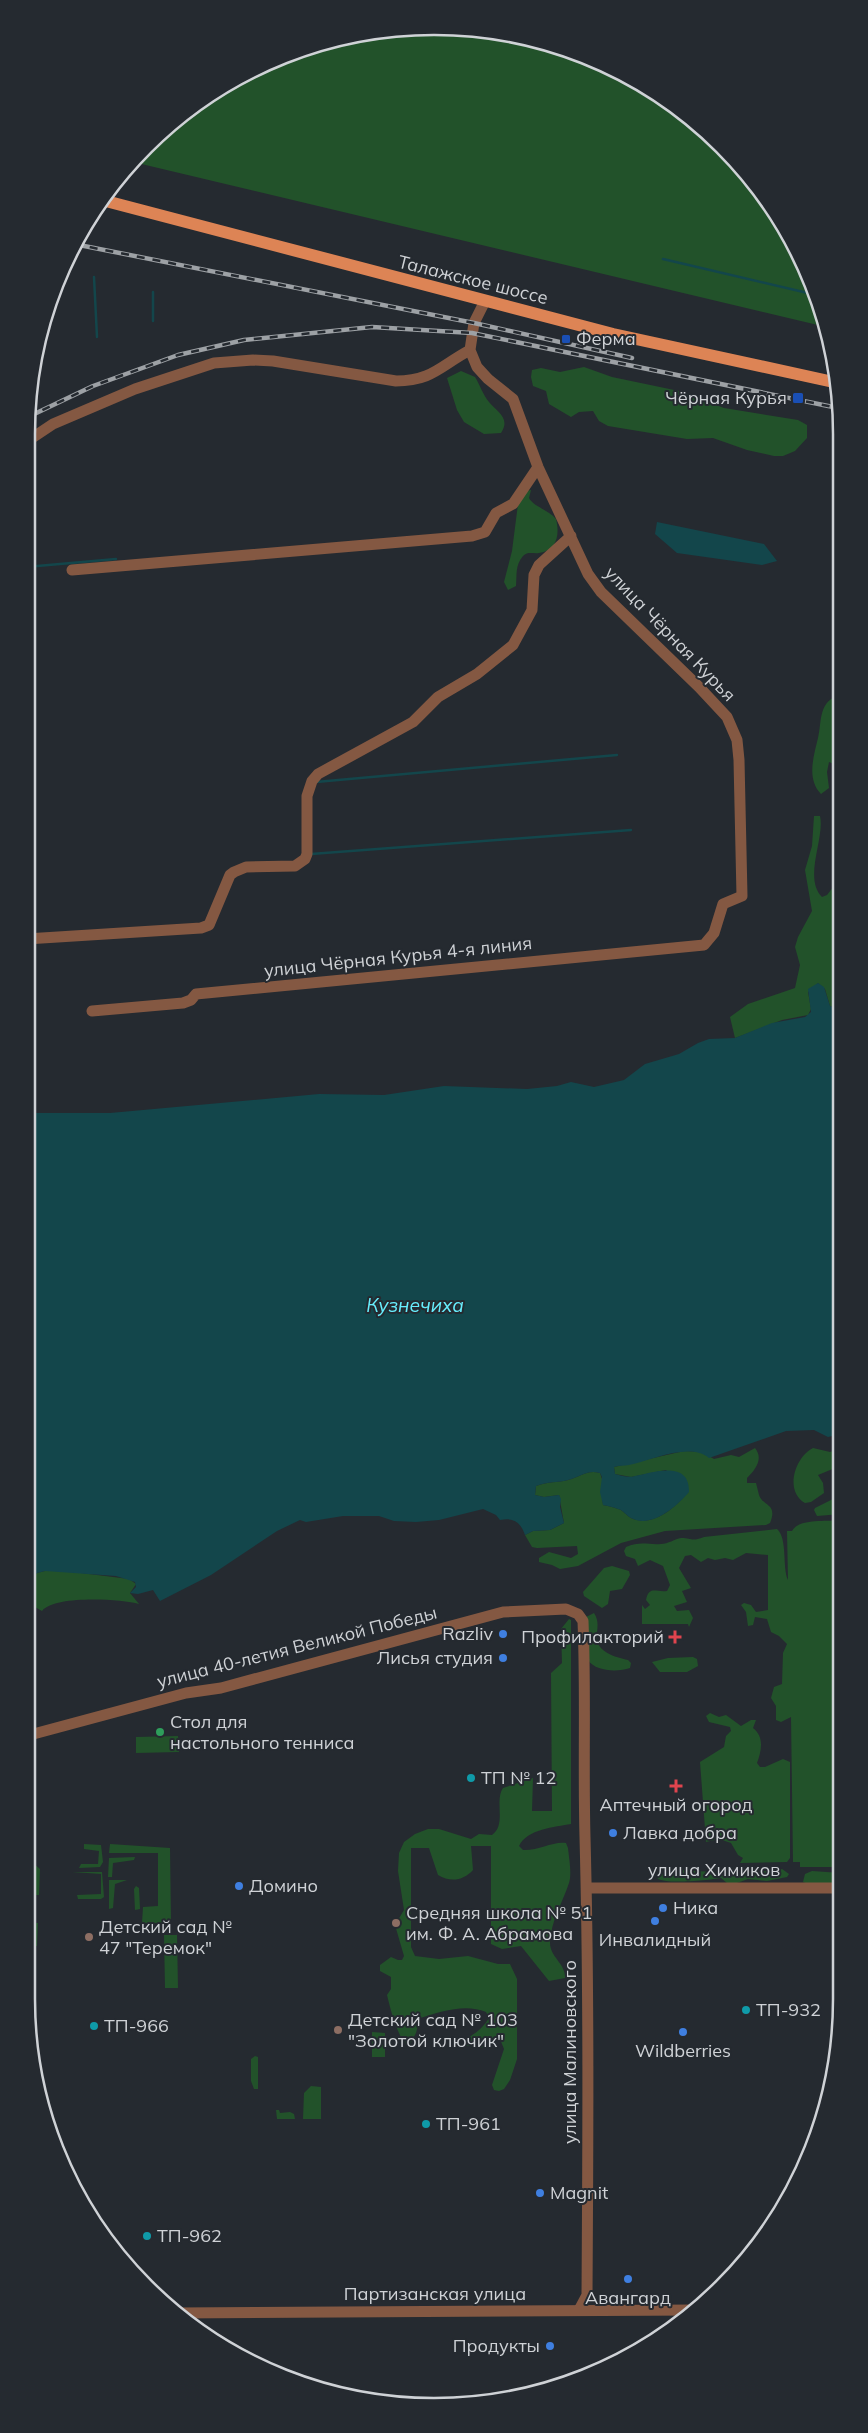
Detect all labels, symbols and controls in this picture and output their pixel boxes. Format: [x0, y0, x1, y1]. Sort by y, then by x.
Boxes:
street label: Талажское шоссе [396, 250, 551, 309]
place label: Ферма [576, 327, 636, 350]
marker: Ферма [560, 333, 572, 345]
place label: Чёрная Курья [665, 386, 787, 409]
marker: Чёрная Курья [791, 391, 805, 405]
street label: улица Чёрная Курья [600, 561, 741, 706]
street label: улица Чёрная Курья 4-я линия [263, 931, 533, 982]
water label: Кузнечиха [366, 1293, 464, 1317]
street label: улица 40-летия Великой Победы [154, 1601, 439, 1692]
place label: Razliv [442, 1622, 493, 1645]
place label: Профилакторий [521, 1625, 664, 1648]
marker: Razliv [497, 1628, 509, 1640]
marker: Профилакторий [668, 1630, 682, 1644]
place label: Лисья студия [376, 1646, 493, 1669]
marker: Лисья студия [497, 1652, 509, 1664]
place label: Стол для настольного тенниса [170, 1710, 355, 1754]
marker: Стол для настольного тенниса [154, 1726, 166, 1738]
place label: ТП № 12 [481, 1766, 556, 1789]
marker: ТП № 12 [465, 1772, 477, 1784]
marker: Аптечный огород [670, 1780, 682, 1792]
place label: Аптечный огород [599, 1793, 753, 1816]
place label: Лавка добра [623, 1821, 737, 1844]
marker: Лавка добра [607, 1827, 619, 1839]
street label: улица Химиков [648, 1858, 780, 1881]
place label: Домино [249, 1874, 318, 1897]
marker: Домино [233, 1880, 245, 1892]
place label: Ника [673, 1896, 718, 1919]
place label: Средняя школа № 51 им. Ф. А. Абрамова [406, 1901, 592, 1945]
marker: Ника [657, 1902, 669, 1914]
place label: Детский сад № 47 "Теремок" [99, 1915, 232, 1959]
marker: Инвалидный [649, 1915, 661, 1927]
marker: Средняя школа № 51 им. Ф. А. Абрамова [390, 1917, 402, 1929]
place label: Инвалидный [599, 1928, 711, 1951]
marker: Детский сад № 47 "Теремок" [83, 1931, 95, 1943]
street label: улица Малиновского [558, 1960, 581, 2144]
place label: ТП-932 [756, 1998, 821, 2021]
marker: ТП-932 [740, 2004, 752, 2016]
place label: Детский сад № 103 "Золотой ключик" [348, 2008, 518, 2052]
place label: ТП-966 [104, 2014, 169, 2037]
marker: ТП-966 [88, 2020, 100, 2032]
marker: Детский сад № 103 "Золотой ключик" [332, 2024, 344, 2036]
marker: Wildberries [677, 2026, 689, 2038]
place label: Wildberries [635, 2039, 731, 2062]
place label: ТП-961 [436, 2112, 501, 2135]
marker: ТП-961 [420, 2118, 432, 2130]
place label: Magnit [550, 2181, 608, 2204]
marker: Magnit [534, 2187, 546, 2199]
place label: ТП-962 [157, 2224, 222, 2247]
marker: ТП-962 [141, 2230, 153, 2242]
marker: Авангард [622, 2273, 634, 2285]
street label: Партизанская улица [344, 2282, 526, 2305]
place label: Авангард [585, 2286, 671, 2309]
place label: Продукты [453, 2334, 540, 2357]
marker: Продукты [544, 2340, 556, 2352]

